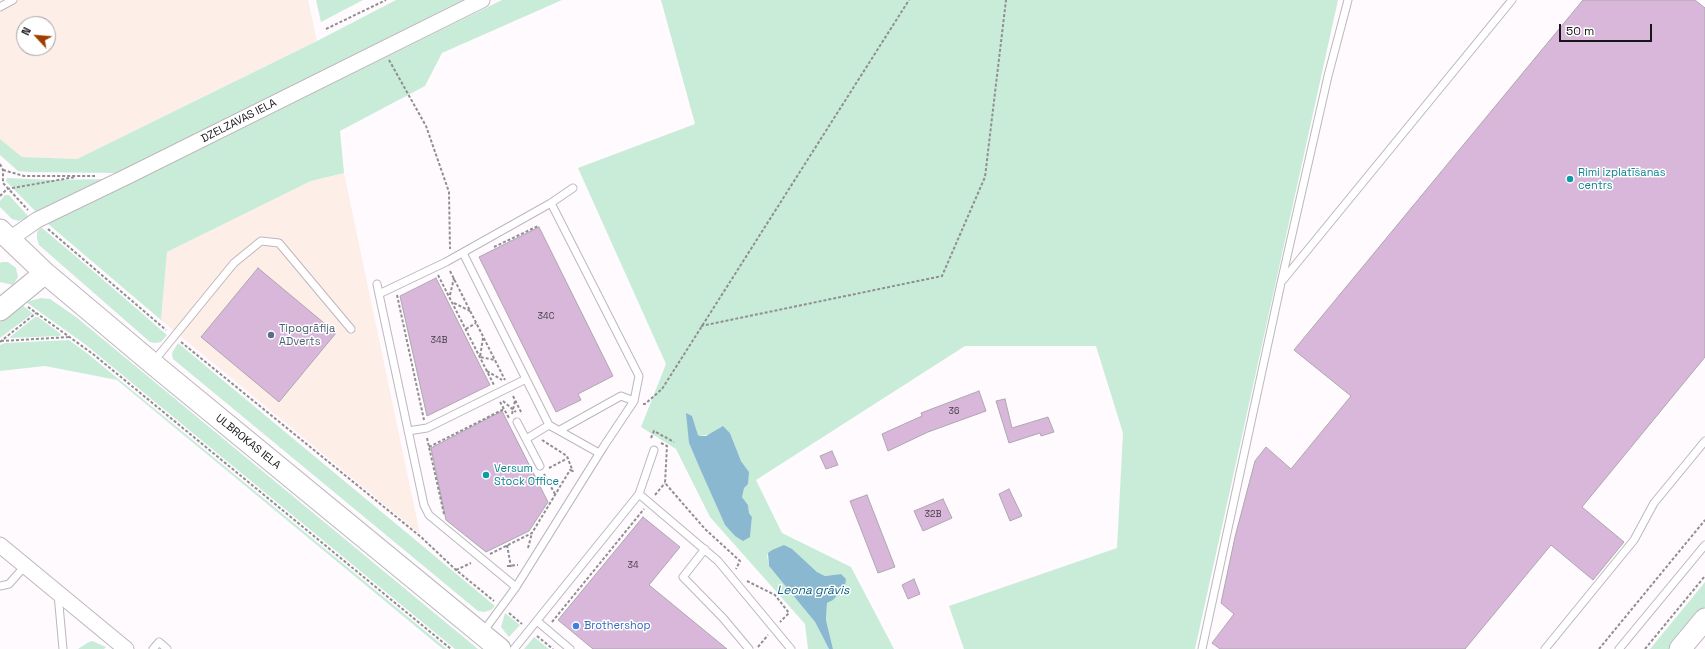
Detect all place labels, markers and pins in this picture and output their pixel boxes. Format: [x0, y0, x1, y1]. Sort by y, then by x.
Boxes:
place label: Rimi izplatīšanas centrs [1578, 166, 1665, 192]
marker: Rimi izplatīšanas centrs [1565, 174, 1575, 184]
place label: Tipogrāfija ADverts [279, 322, 335, 348]
marker: Tipogrāfija ADverts [266, 330, 276, 340]
place label: Versum Stock Office [494, 462, 559, 488]
marker: Versum Stock Office [481, 470, 491, 480]
place label: Brothershop [584, 619, 651, 633]
marker: Brothershop [571, 621, 581, 631]

